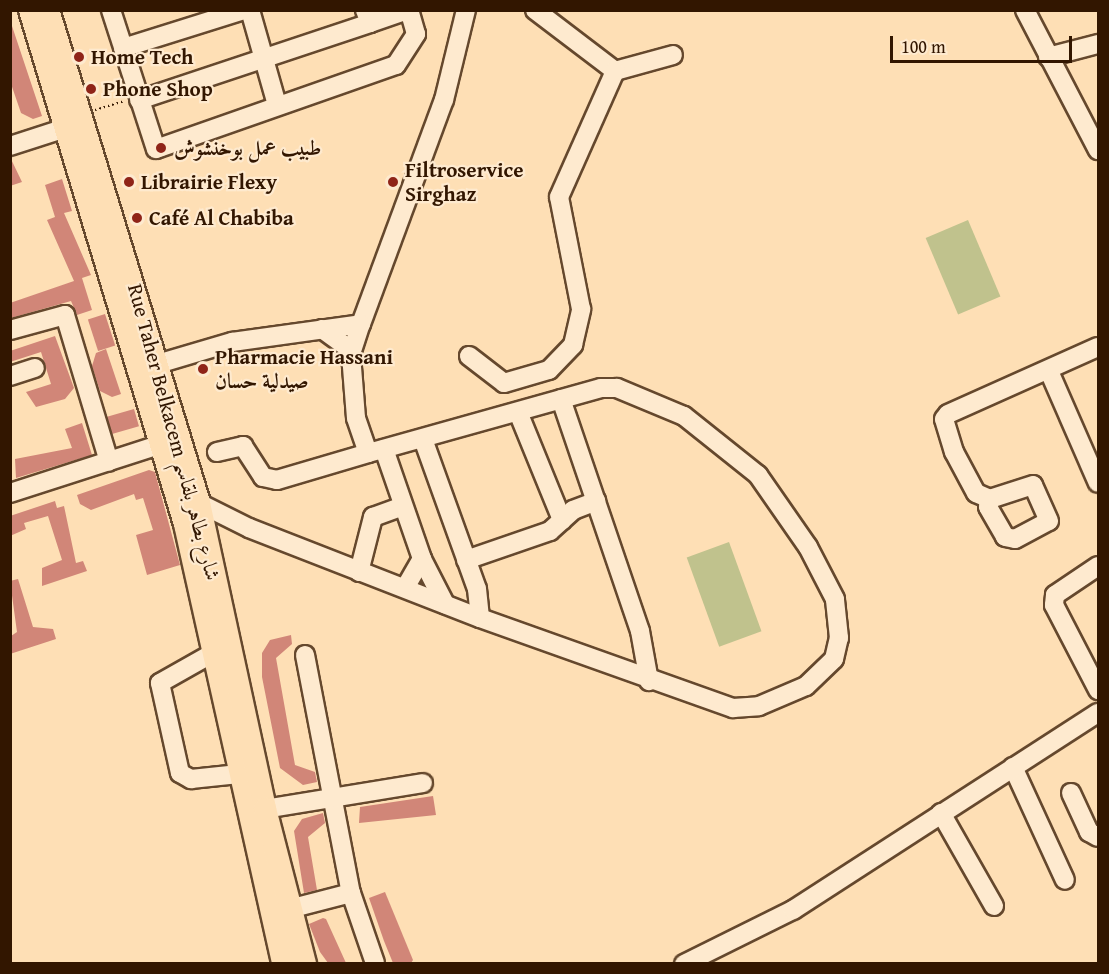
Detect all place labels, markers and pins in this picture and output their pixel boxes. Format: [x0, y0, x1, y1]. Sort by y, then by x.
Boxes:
place label: Home Tech [91, 44, 193, 70]
marker: Home Tech [72, 50, 86, 64]
place label: Phone Shop [103, 76, 213, 102]
marker: Phone Shop [84, 82, 98, 96]
place label: طبيب عمل بوخنشوش [174, 135, 321, 161]
marker: طبيب عمل بوخنشوش [152, 139, 170, 157]
place label: Filtroservice Sirghaz [405, 157, 524, 207]
place label: Librairie Flexy [141, 169, 277, 195]
marker: Librairie Flexy [122, 175, 136, 189]
marker: Filtroservice Sirghaz [386, 175, 400, 189]
place label: Café Al Chabiba [149, 205, 294, 231]
marker: Café Al Chabiba [130, 211, 144, 225]
place label: Pharmacie Hassani صيدلية حسان [215, 344, 393, 394]
marker: Pharmacie Hassani صيدلية حسان [196, 362, 210, 376]

